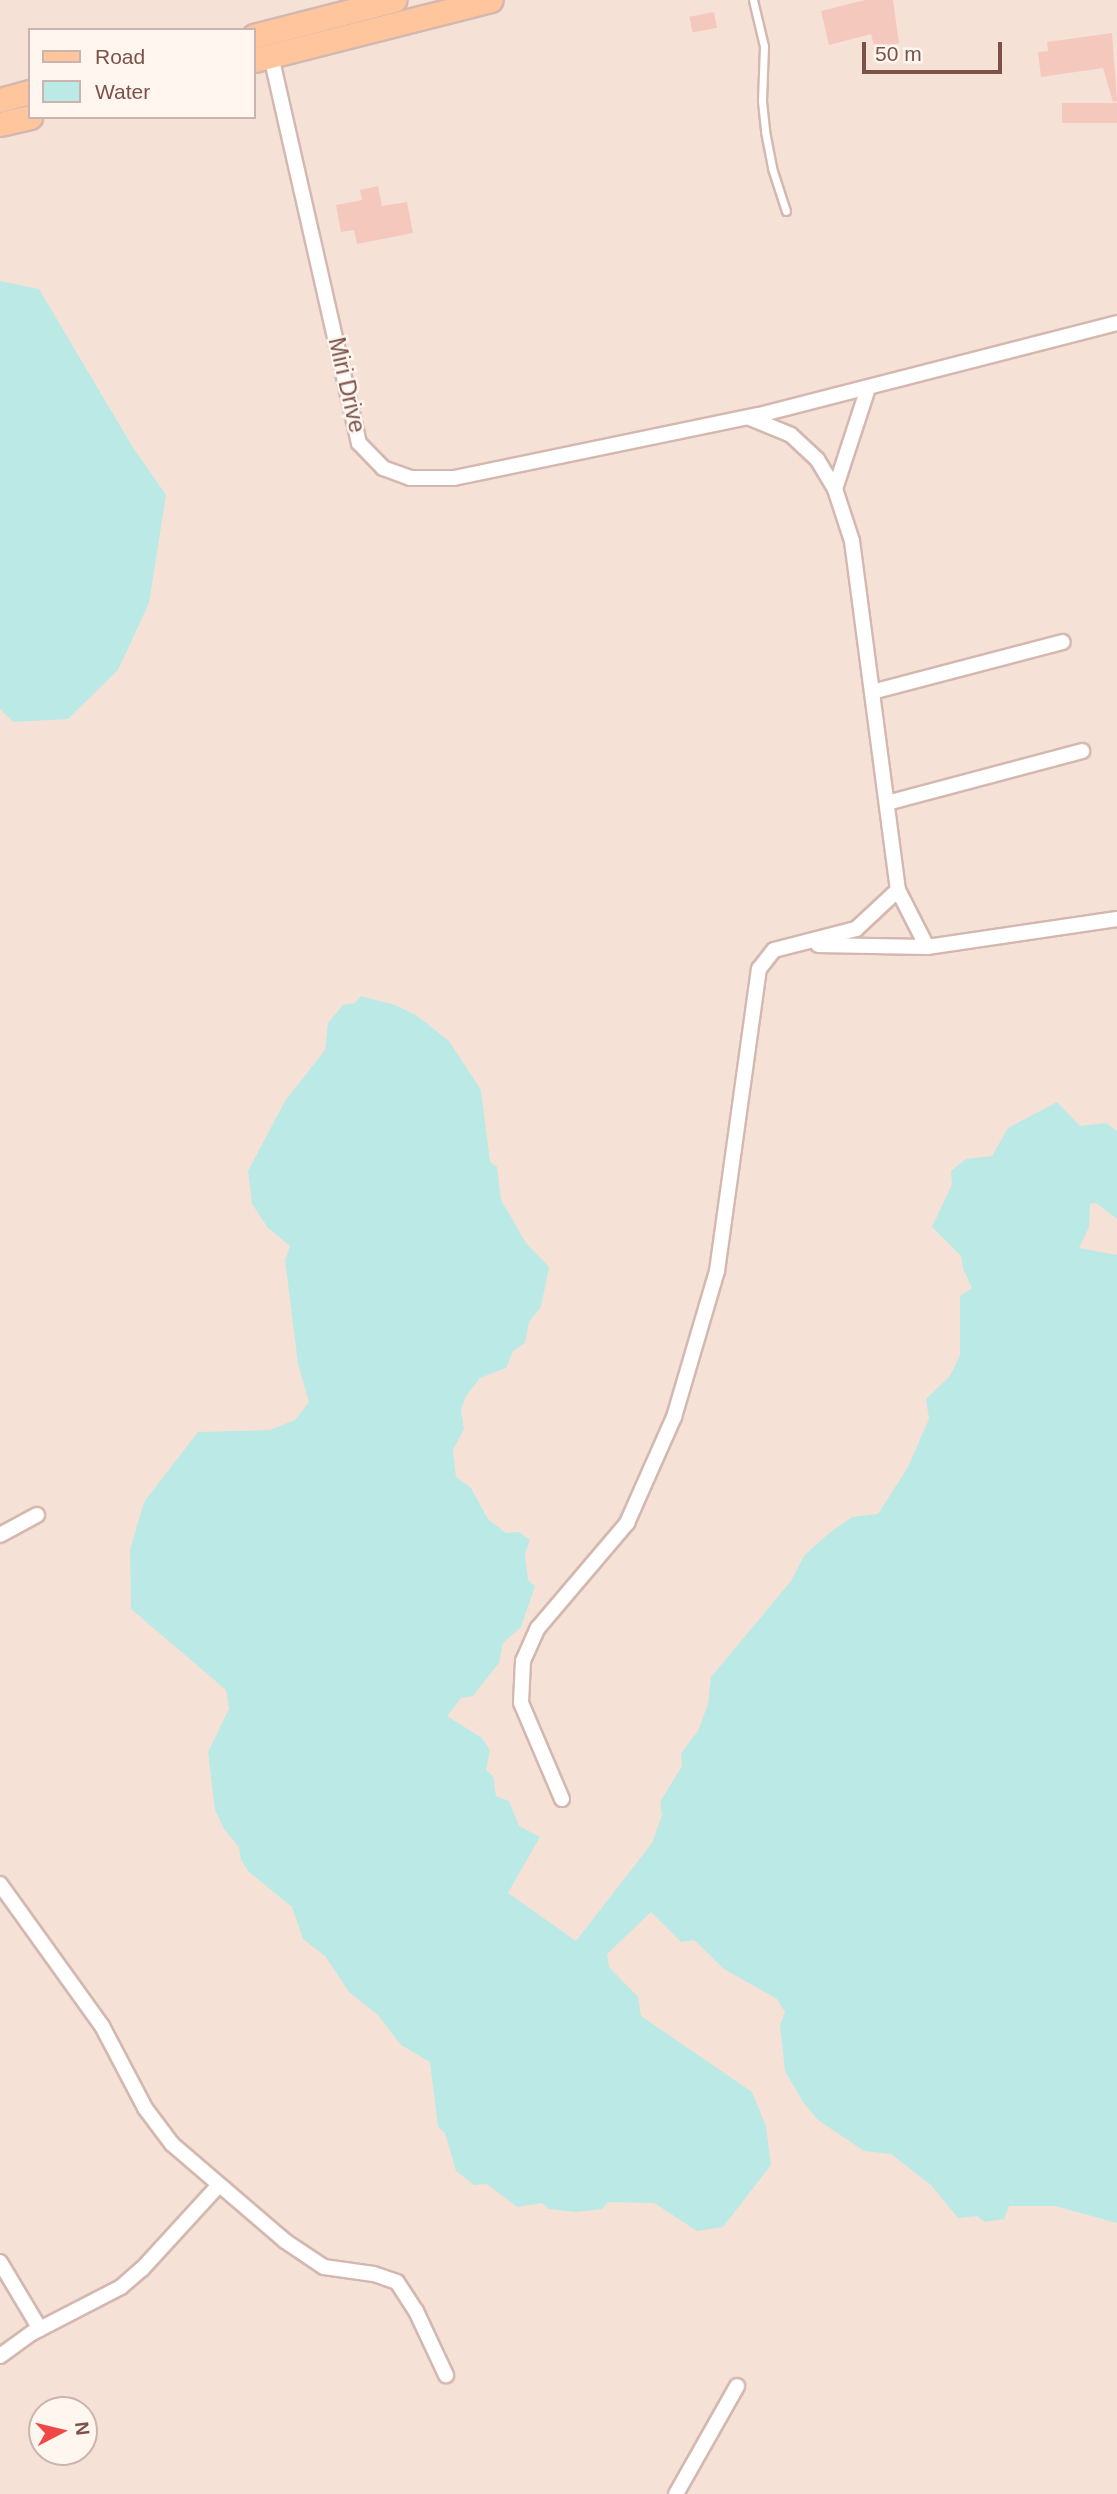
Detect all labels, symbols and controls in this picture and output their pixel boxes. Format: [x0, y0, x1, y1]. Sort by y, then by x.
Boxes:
legend [28, 28, 256, 119]
scale bar [865, 28, 1005, 72]
text: 50 m [875, 42, 922, 65]
text: Road [95, 45, 145, 68]
text: Water [95, 80, 150, 103]
street label: Miri Drive [323, 335, 371, 435]
north arrow [28, 2396, 98, 2466]
text: N [71, 2421, 94, 2437]

